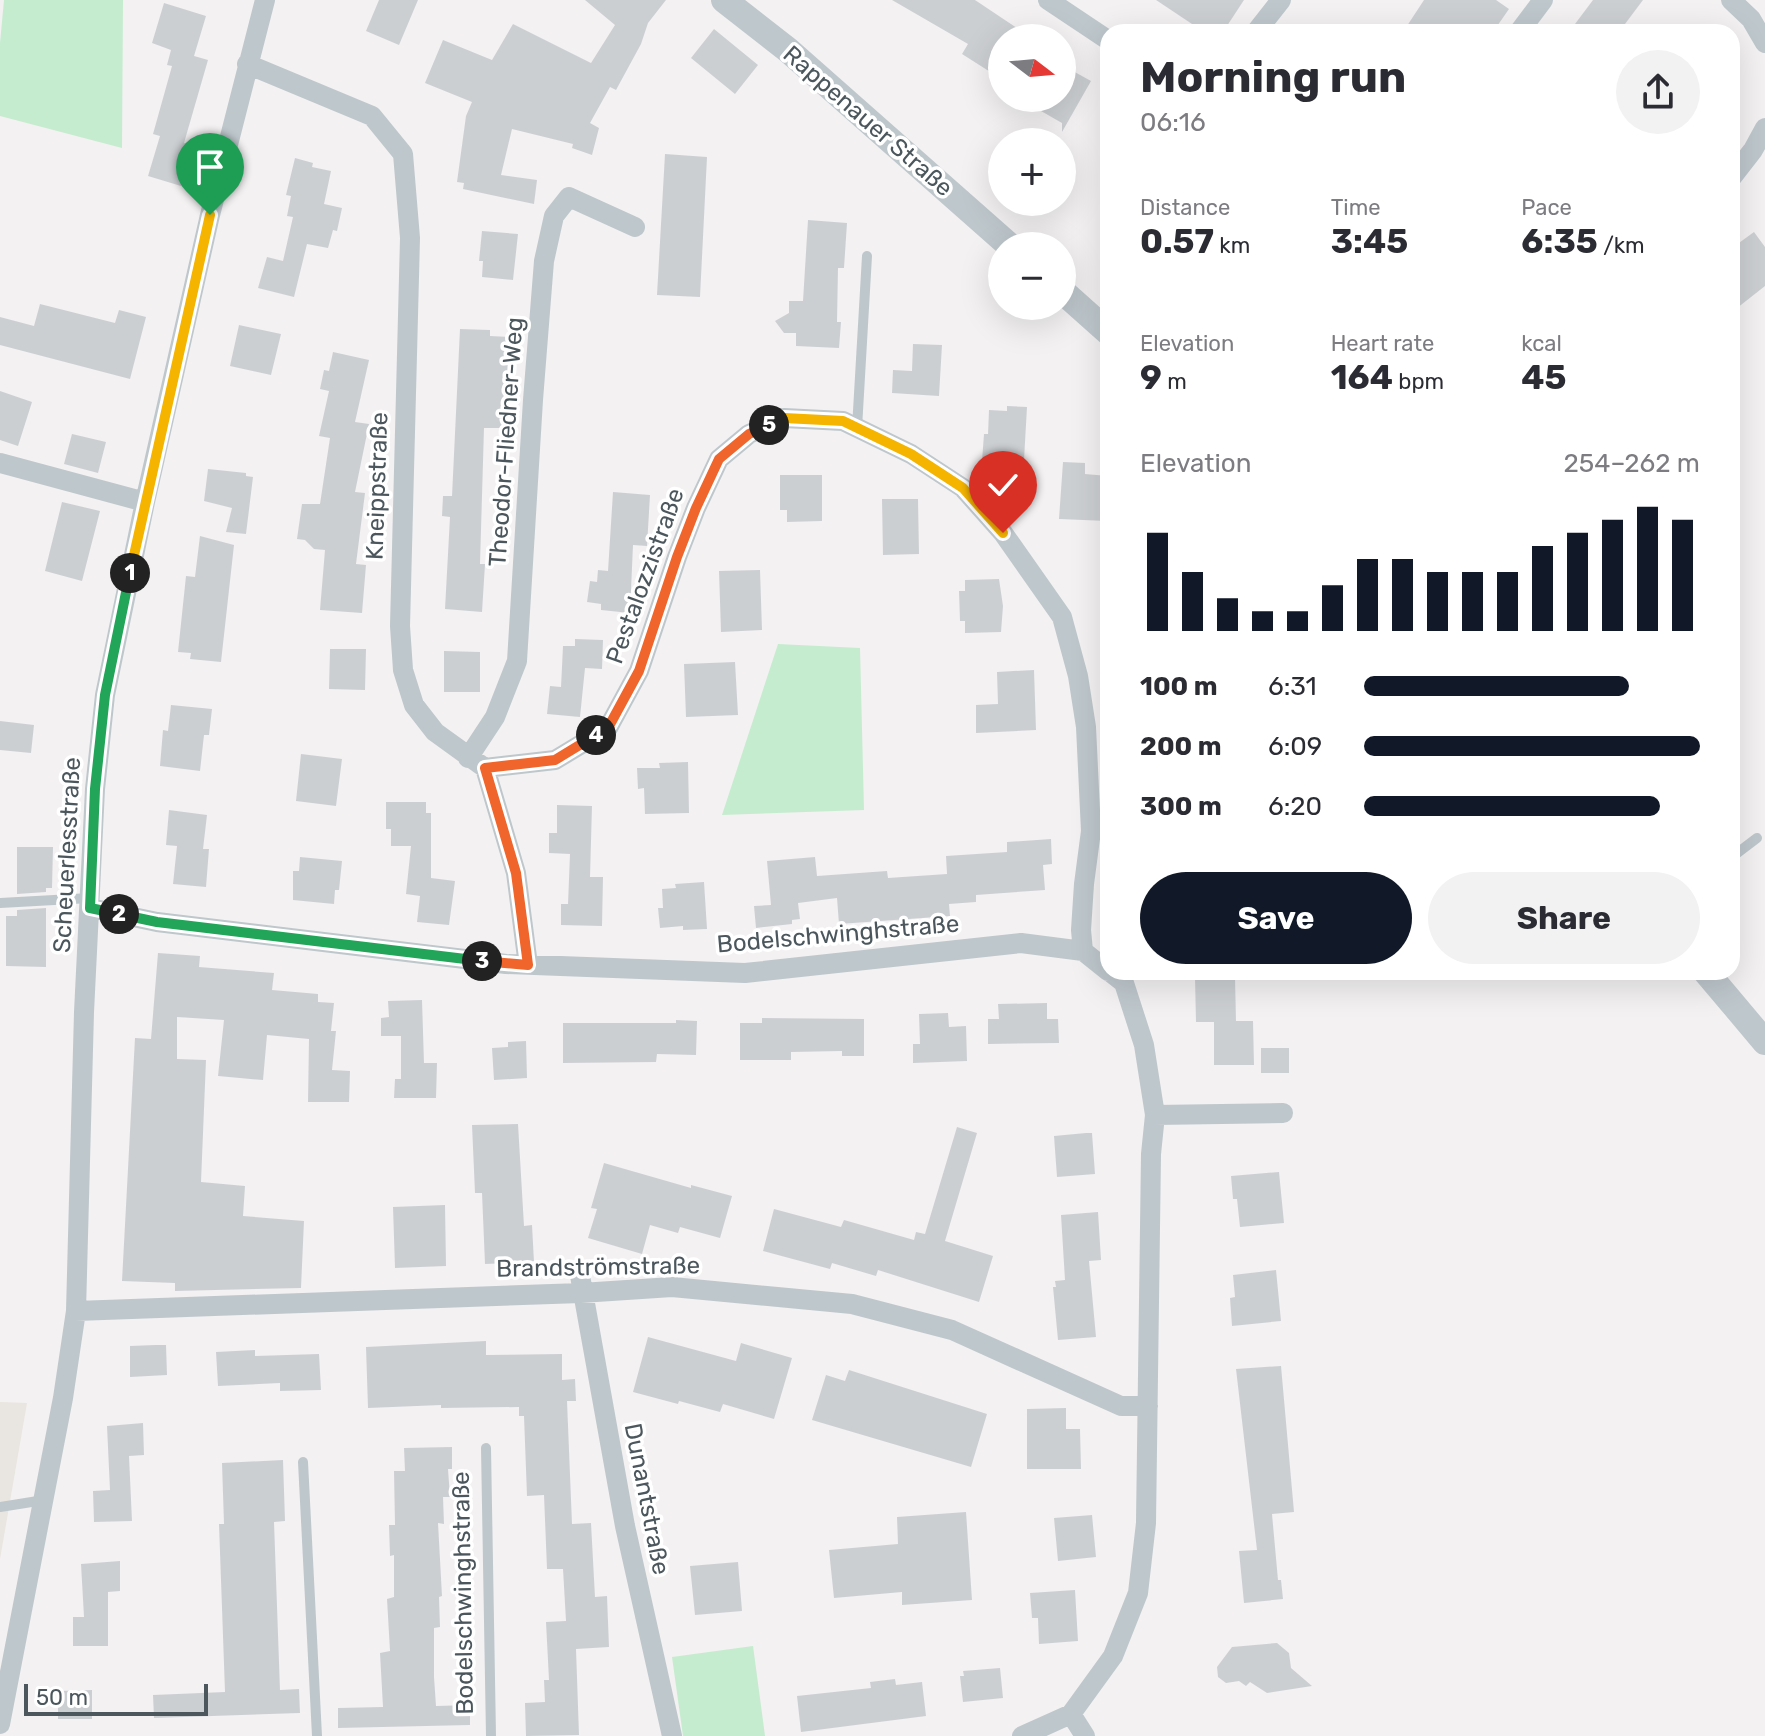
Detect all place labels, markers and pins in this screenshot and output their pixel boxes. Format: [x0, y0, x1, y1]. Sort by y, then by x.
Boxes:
pin [176, 133, 244, 215]
pin: 5 [749, 405, 789, 445]
pin [969, 451, 1037, 533]
pin: 1 [110, 553, 150, 593]
pin: 4 [576, 715, 616, 755]
pin: 2 [99, 894, 139, 934]
pin: 3 [462, 941, 502, 981]

